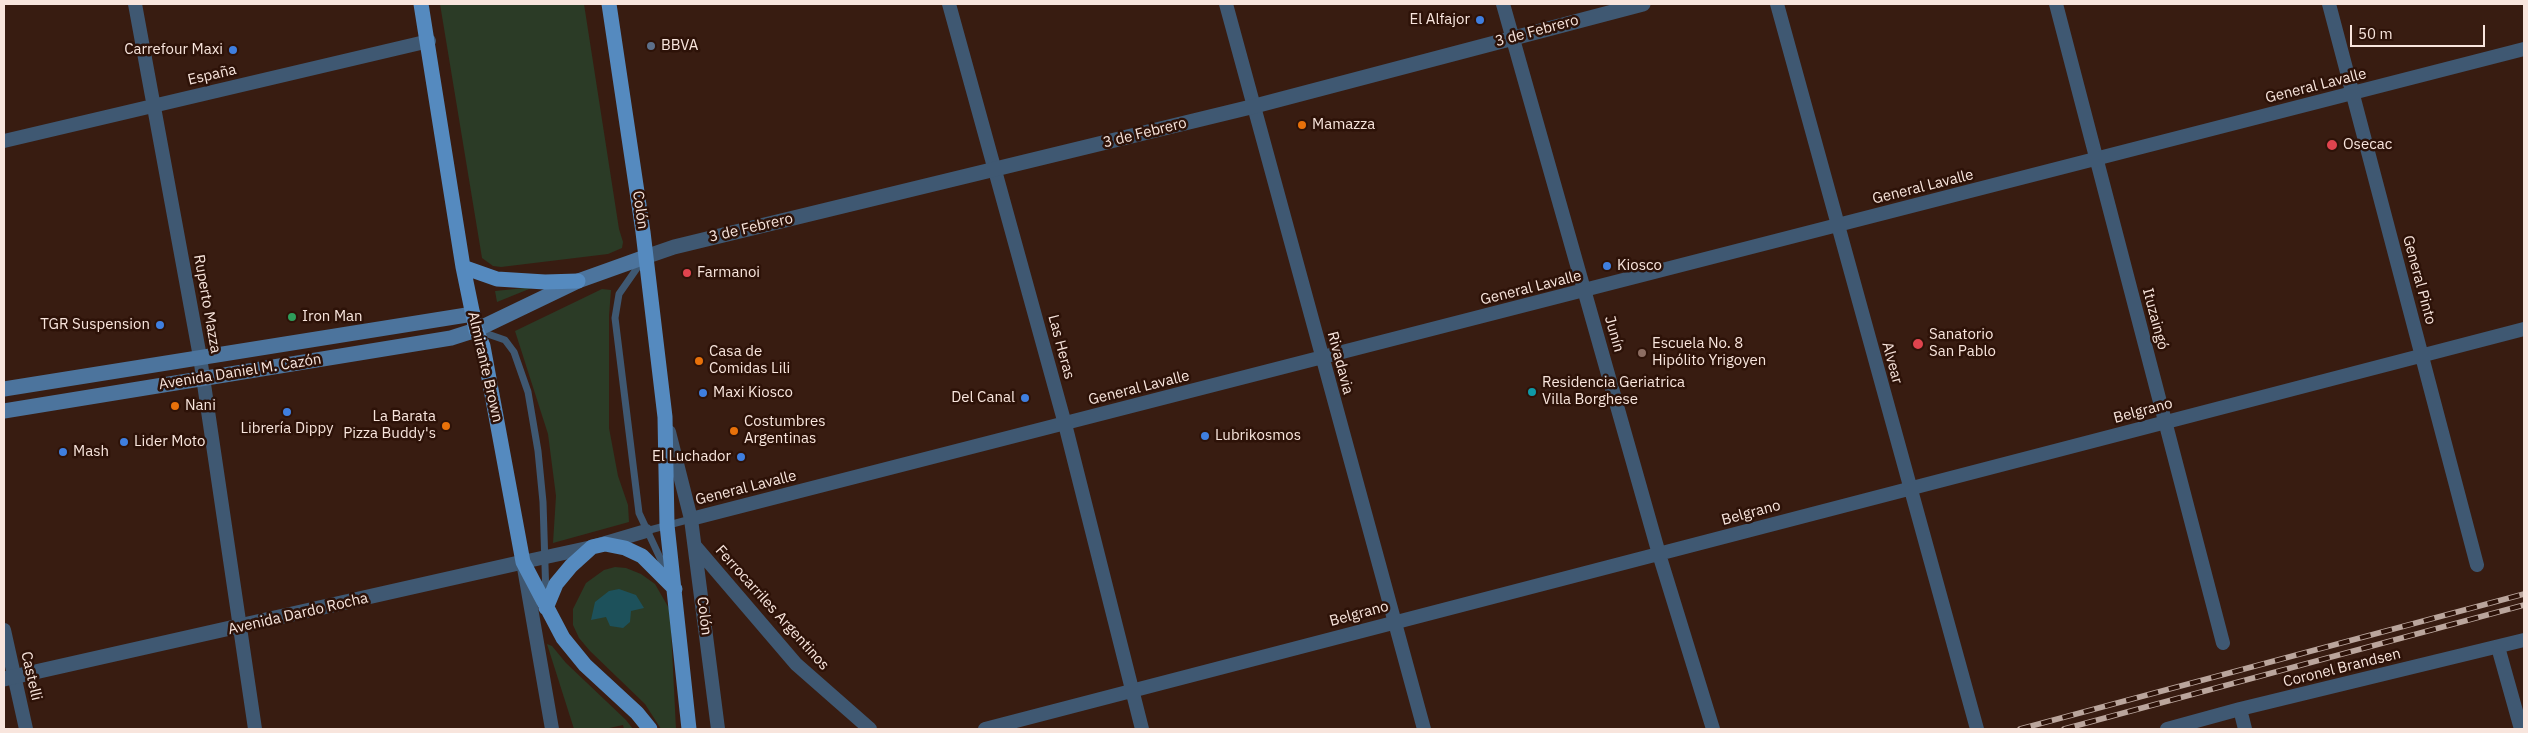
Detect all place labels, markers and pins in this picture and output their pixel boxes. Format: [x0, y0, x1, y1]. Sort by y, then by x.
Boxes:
place label: El Alfajor [1409, 11, 1470, 29]
marker: El Alfajor [1474, 14, 1486, 26]
place label: BBVA [661, 37, 698, 55]
marker: BBVA [645, 40, 657, 52]
place label: Carrefour Maxi [124, 41, 223, 59]
marker: Carrefour Maxi [227, 44, 239, 56]
place label: Mamazza [1312, 116, 1375, 134]
marker: Mamazza [1296, 119, 1308, 131]
place label: Osecac [2343, 136, 2392, 154]
marker: Osecac [2325, 138, 2339, 152]
place label: Kiosco [1617, 257, 1662, 275]
marker: Kiosco [1601, 260, 1613, 272]
place label: Farmanoi [697, 264, 760, 282]
marker: Farmanoi [681, 267, 693, 279]
place label: Iron Man [302, 308, 363, 326]
marker: Iron Man [286, 311, 298, 323]
place label: TGR Suspension [40, 316, 150, 334]
marker: TGR Suspension [154, 319, 166, 331]
place label: Sanatorio San Pablo [1929, 326, 1996, 361]
place label: Escuela No. 8 Hipólito Yrigoyen [1652, 335, 1766, 370]
marker: Sanatorio San Pablo [1911, 337, 1925, 351]
place label: Casa de Comidas Lili [709, 343, 790, 378]
marker: Escuela No. 8 Hipólito Yrigoyen [1636, 347, 1648, 359]
marker: Casa de Comidas Lili [693, 355, 705, 367]
place label: Residencia Geriatrica Villa Borghese [1542, 374, 1685, 409]
place label: Maxi Kiosco [713, 384, 793, 402]
marker: Residencia Geriatrica Villa Borghese [1526, 386, 1538, 398]
marker: Maxi Kiosco [697, 387, 709, 399]
place label: Del Canal [951, 389, 1015, 407]
marker: Del Canal [1019, 392, 1031, 404]
place label: Nani [185, 397, 216, 415]
marker: Nani [169, 400, 181, 412]
marker: Librería Dippy [281, 406, 293, 418]
place label: La Barata Pizza Buddy's [343, 408, 436, 443]
place label: Costumbres Argentinas [744, 413, 825, 448]
place label: Librería Dippy [240, 420, 334, 438]
marker: La Barata Pizza Buddy's [440, 420, 452, 432]
marker: Costumbres Argentinas [728, 425, 740, 437]
place label: Lubrikosmos [1215, 427, 1301, 445]
marker: Lubrikosmos [1199, 430, 1211, 442]
place label: Lider Moto [134, 433, 205, 451]
marker: Lider Moto [118, 436, 130, 448]
place label: Mash [73, 443, 109, 461]
marker: Mash [57, 446, 69, 458]
place label: El Luchador [652, 448, 731, 466]
marker: El Luchador [735, 451, 747, 463]

